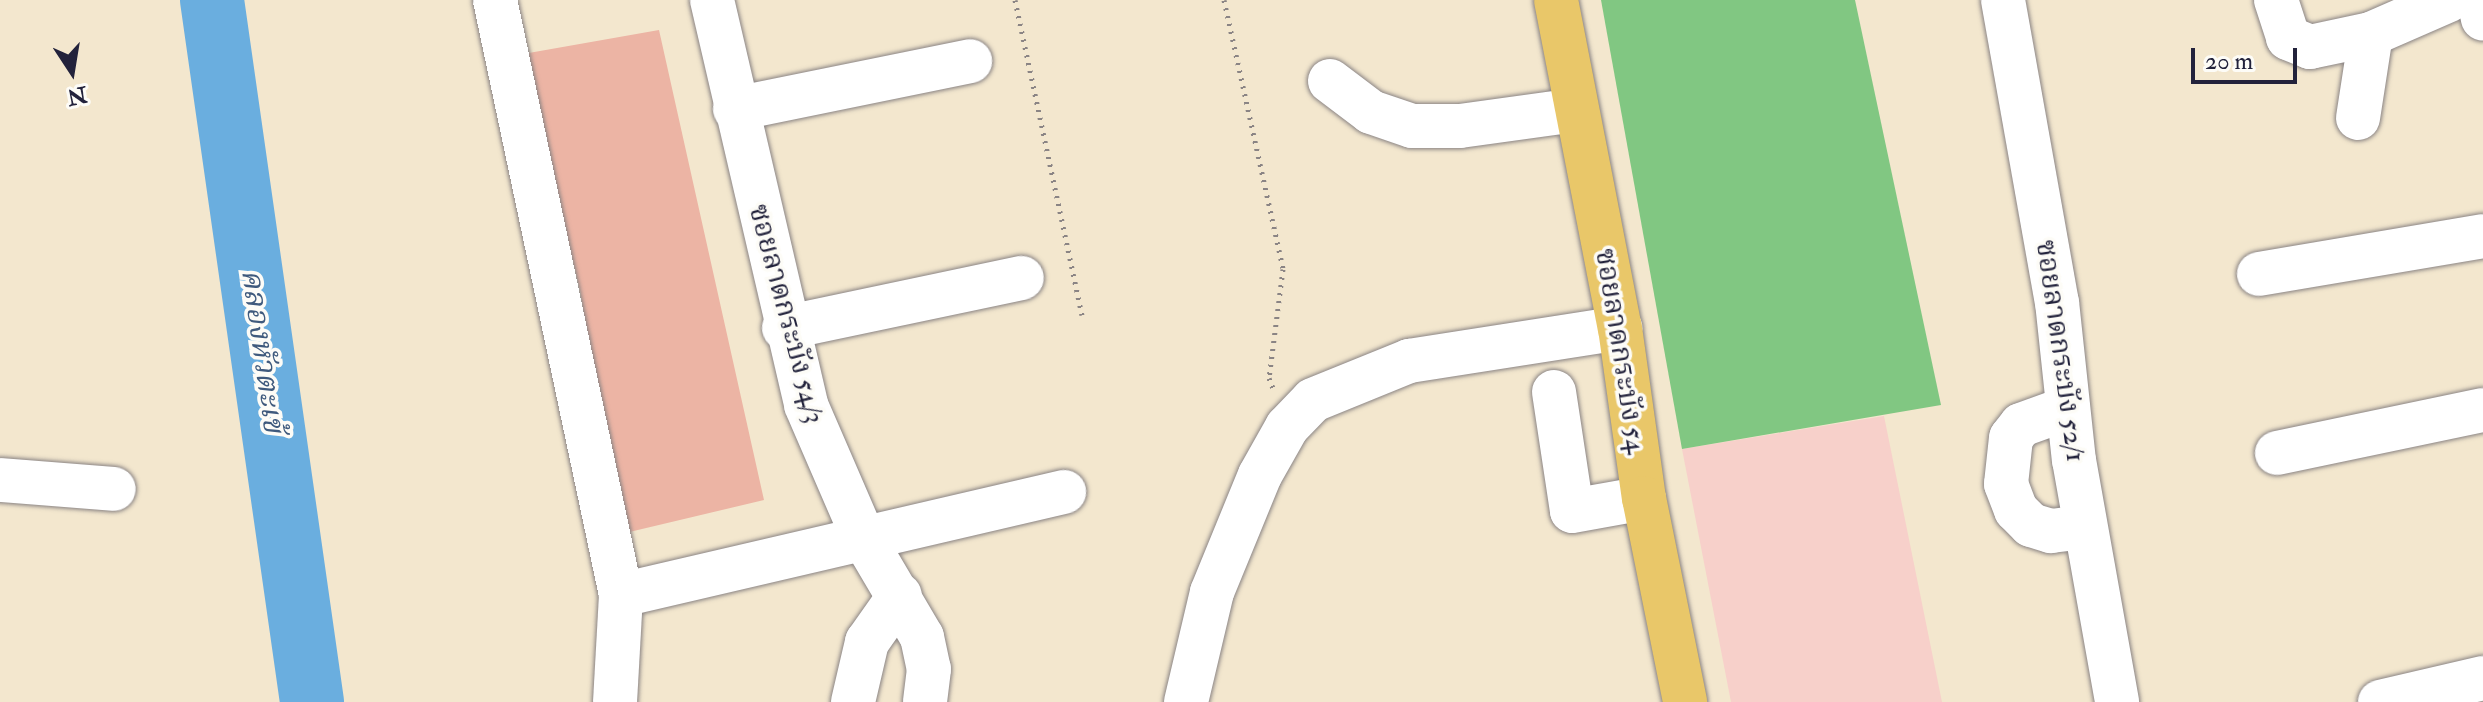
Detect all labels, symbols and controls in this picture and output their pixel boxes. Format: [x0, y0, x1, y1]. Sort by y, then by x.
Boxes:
north arrow [32, 32, 112, 112]
scale bar [2195, 32, 2301, 82]
text: 20 m [2205, 46, 2253, 77]
text: N [64, 80, 90, 111]
street label: ซอยลาดกระบัง 54/3 [741, 201, 831, 427]
street label: ซอยลาดกระบัง 52/1 [2028, 238, 2092, 464]
street label: ซอยลาดกระบัง 54 [1587, 246, 1653, 456]
water label: คลองหัวตะเข้ [233, 267, 291, 435]

